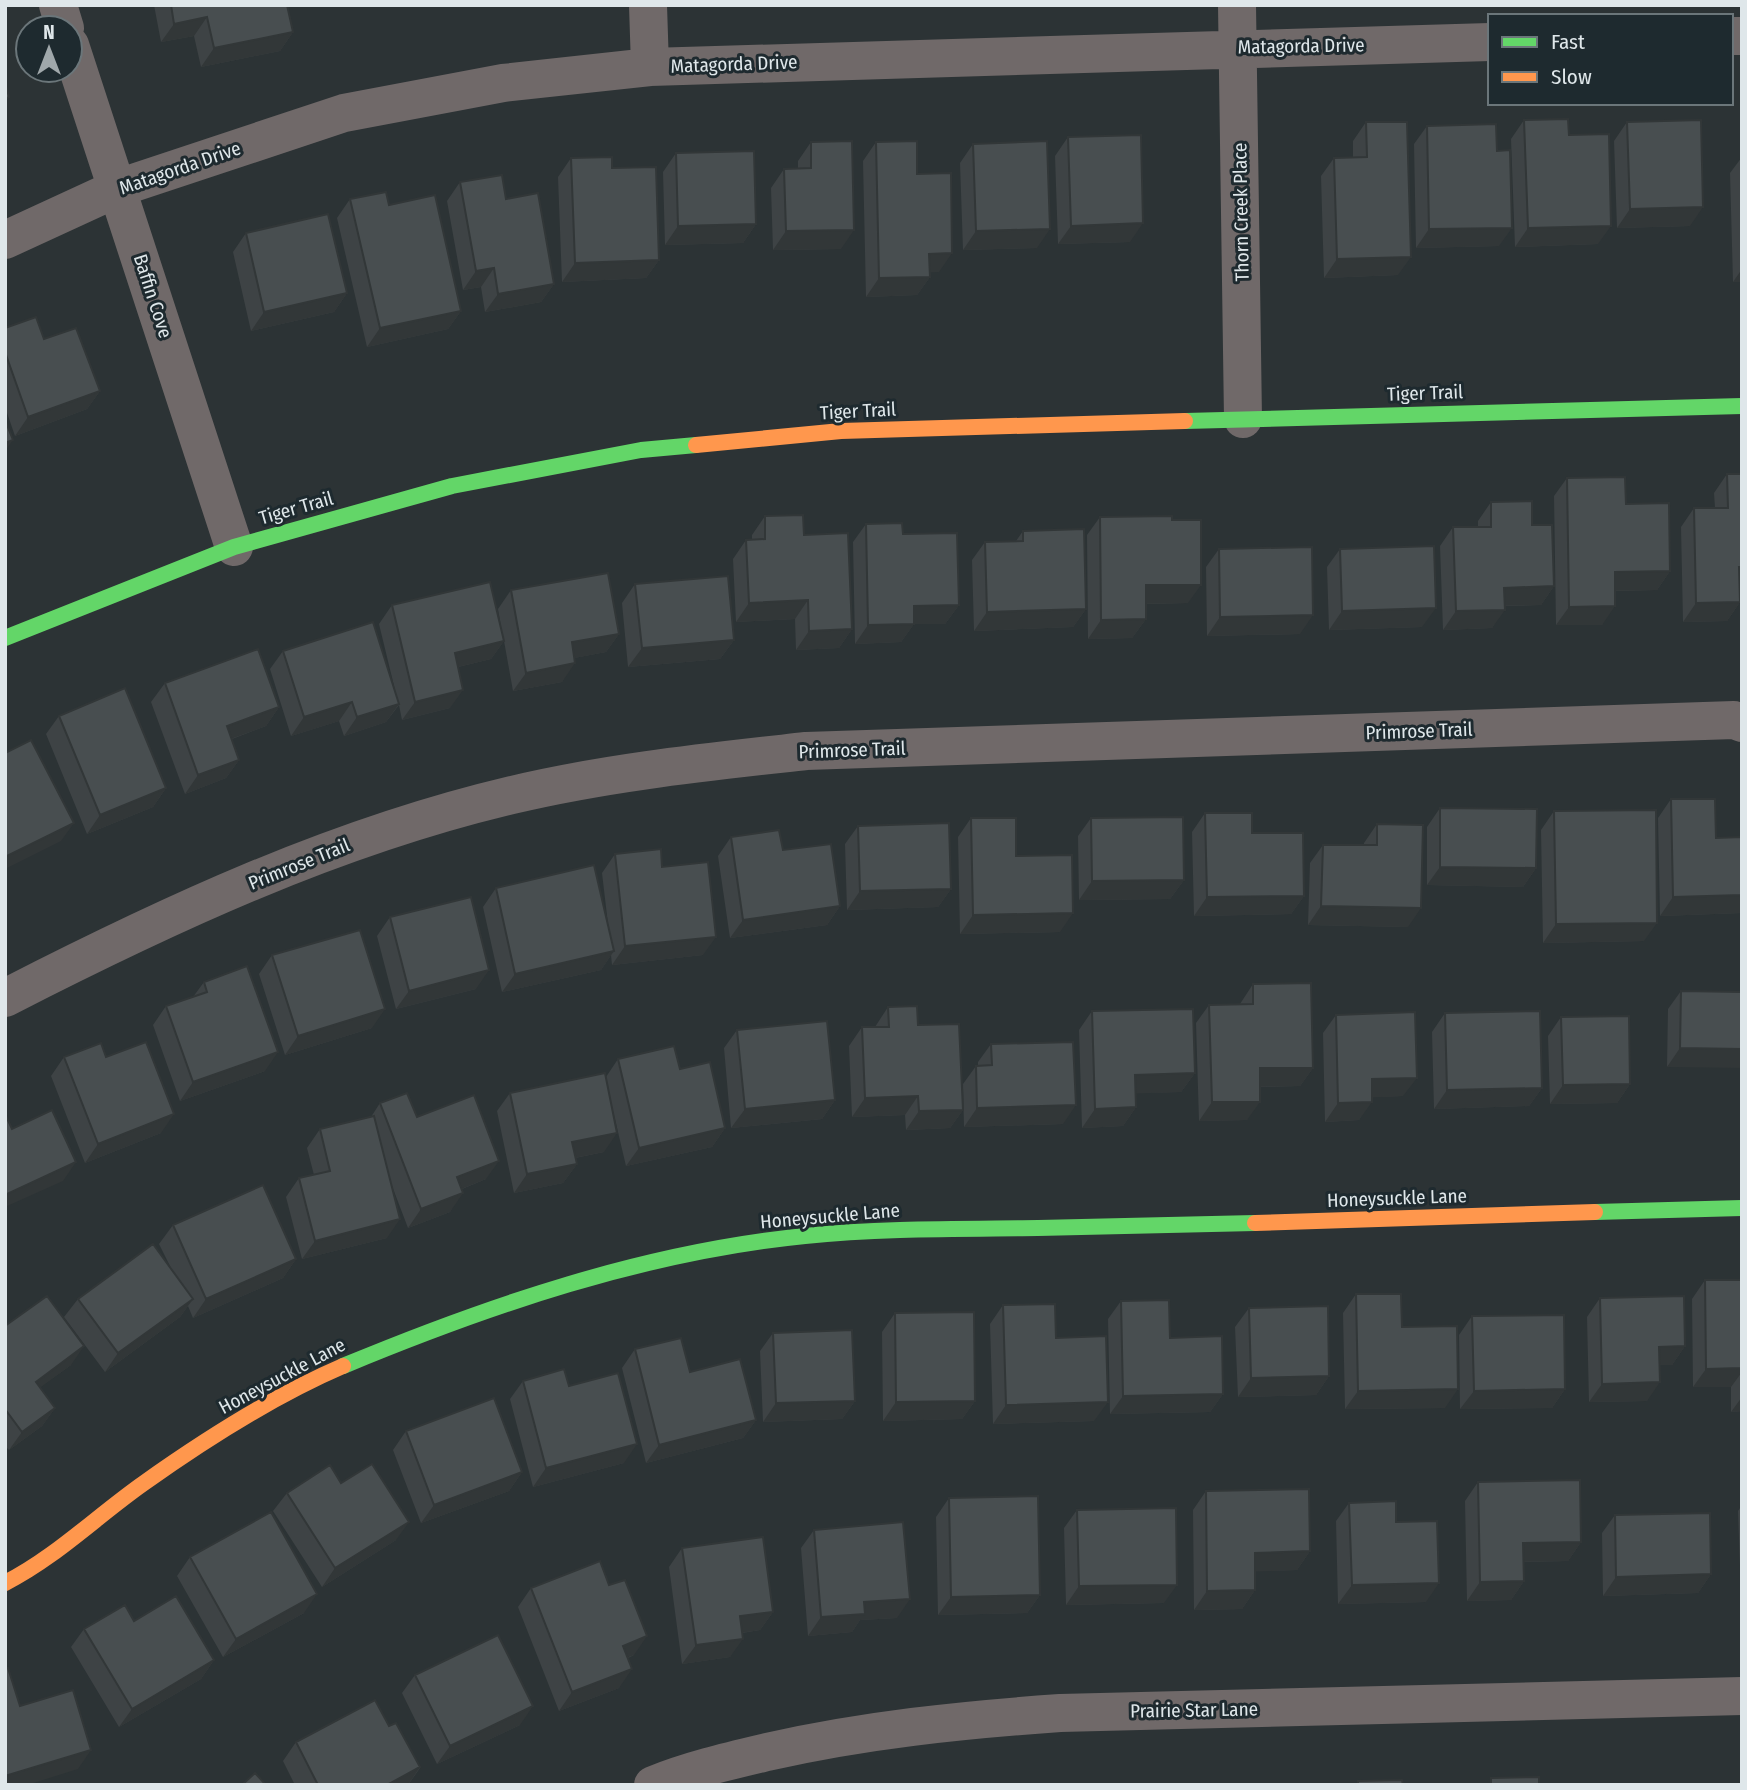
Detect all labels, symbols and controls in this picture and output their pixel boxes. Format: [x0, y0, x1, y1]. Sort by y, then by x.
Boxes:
north arrow [14, 14, 84, 84]
legend [1488, 14, 1733, 105]
text: N [43, 21, 55, 44]
text: Fast [1551, 29, 1585, 55]
street label: Matagorda Drive [1237, 33, 1365, 59]
street label: Matagorda Drive [670, 50, 798, 78]
text: Slow [1551, 64, 1592, 90]
street label: Matagorda Drive [116, 136, 244, 200]
street label: Thorn Creek Place [1228, 143, 1254, 281]
street label: Baffin Cove [129, 251, 177, 341]
street label: Tiger Trail [1387, 380, 1463, 406]
street label: Tiger Trail [819, 398, 897, 424]
street label: Tiger Trail [256, 486, 336, 530]
street label: Primrose Trail [1365, 718, 1473, 744]
street label: Primrose Trail [798, 737, 906, 763]
street label: Primrose Trail [245, 833, 353, 895]
street label: Honeysuckle Lane [1327, 1184, 1467, 1212]
street label: Honeysuckle Lane [759, 1198, 901, 1234]
street label: Honeysuckle Lane [215, 1333, 349, 1419]
street label: Prairie Star Lane [1130, 1697, 1258, 1723]

